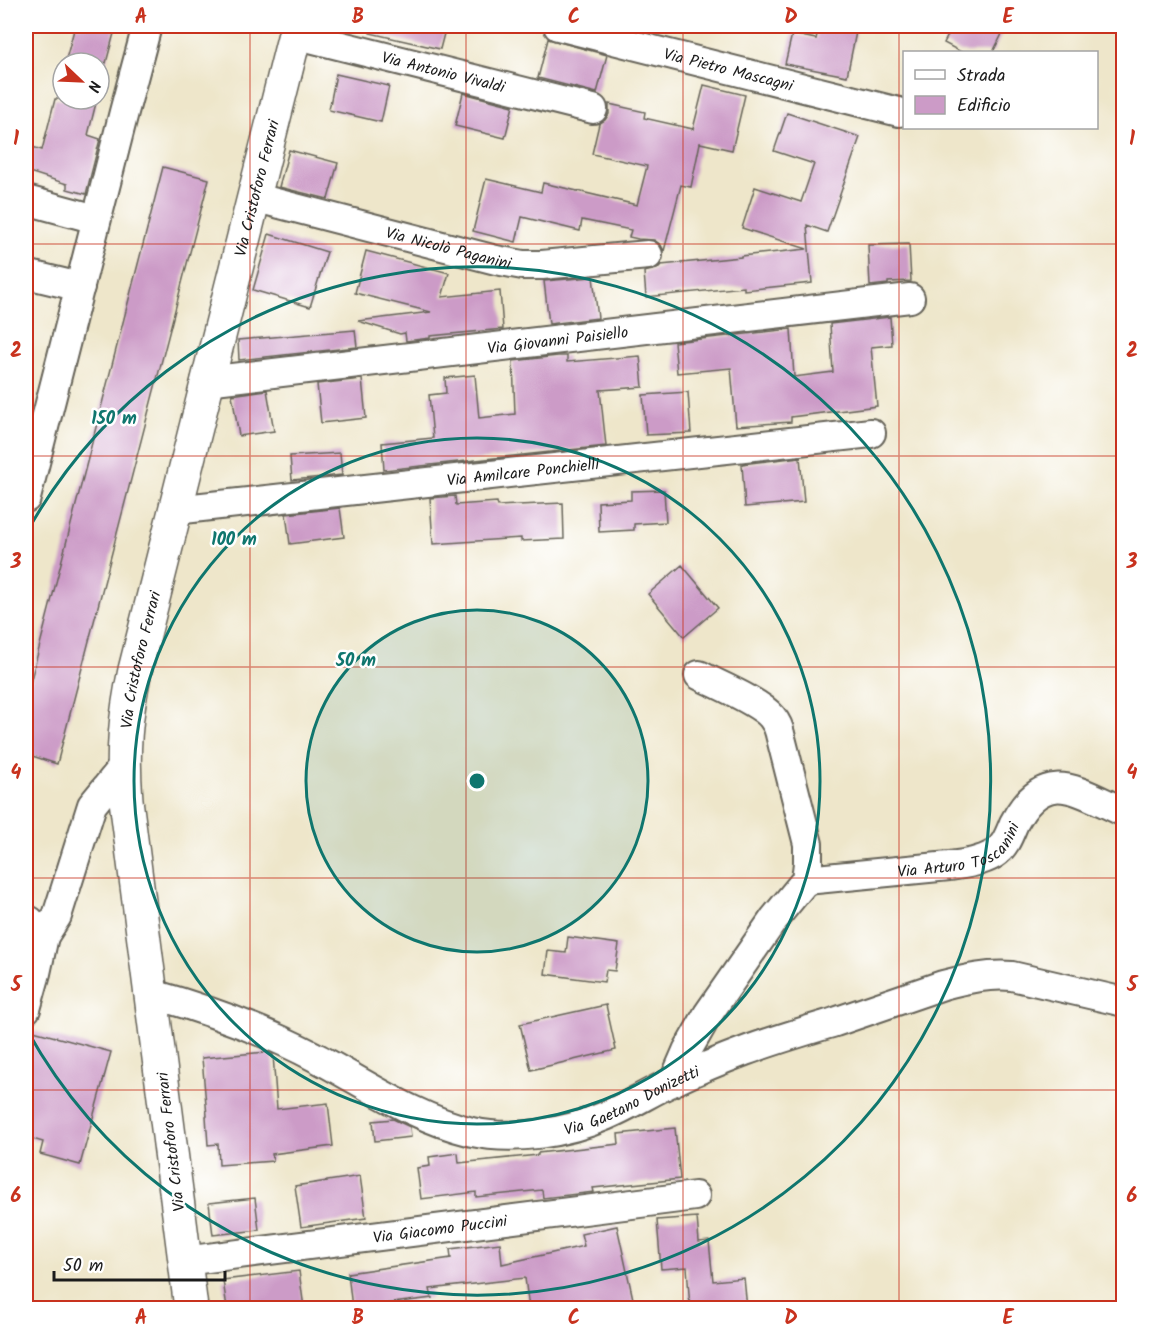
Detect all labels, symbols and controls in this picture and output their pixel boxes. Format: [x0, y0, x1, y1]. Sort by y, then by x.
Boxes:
text: A [135, 2, 147, 34]
text: B [352, 2, 364, 34]
text: C [568, 2, 580, 34]
text: D [784, 2, 798, 34]
text: E [1002, 2, 1014, 34]
street label: Via Pietro Mascagni [661, 42, 797, 99]
street label: Via Antonio Vivaldi [379, 45, 508, 101]
north arrow [51, 51, 111, 111]
legend [903, 51, 1098, 129]
text: Strada [957, 62, 1005, 91]
text: N [80, 77, 107, 96]
text: Edificio [957, 92, 1011, 121]
street label: Via Cristoforo Ferrari [228, 116, 287, 259]
text: 1 [13, 124, 19, 156]
text: 1 [1129, 124, 1135, 156]
street label: Via Nicolò Paganini [383, 221, 514, 277]
street label: Via Giovanni Paisiello [486, 320, 630, 362]
text: 2 [10, 336, 22, 368]
text: 2 [1126, 336, 1138, 368]
text: 150 m [91, 405, 137, 434]
street label: Via Amilcare Ponchielli [446, 452, 602, 494]
text: 100 m [211, 526, 257, 555]
text: 3 [10, 547, 22, 579]
text: 3 [1126, 547, 1138, 579]
street label: Via Cristoforo Ferrari [115, 587, 169, 730]
text: 50 m [335, 647, 376, 676]
text: 4 [11, 758, 22, 790]
text: 4 [1127, 758, 1138, 790]
centre of rings [467, 771, 487, 791]
street label: Via Arturo Toscanini [896, 818, 1027, 885]
text: 5 [10, 970, 23, 1002]
text: 5 [1126, 970, 1139, 1002]
street label: Via Gaetano Donizetti [562, 1059, 705, 1143]
street label: Via Cristoforo Ferrari [150, 1070, 192, 1213]
text: 6 [11, 1181, 22, 1213]
text: 6 [1127, 1181, 1138, 1213]
street label: Via Giacomo Puccini [372, 1209, 510, 1251]
scale bar [54, 1244, 225, 1282]
text: 50 m [63, 1252, 103, 1281]
text: A [135, 1303, 147, 1334]
text: B [352, 1303, 364, 1334]
text: C [568, 1303, 580, 1334]
text: D [784, 1303, 798, 1334]
text: E [1002, 1303, 1014, 1334]

